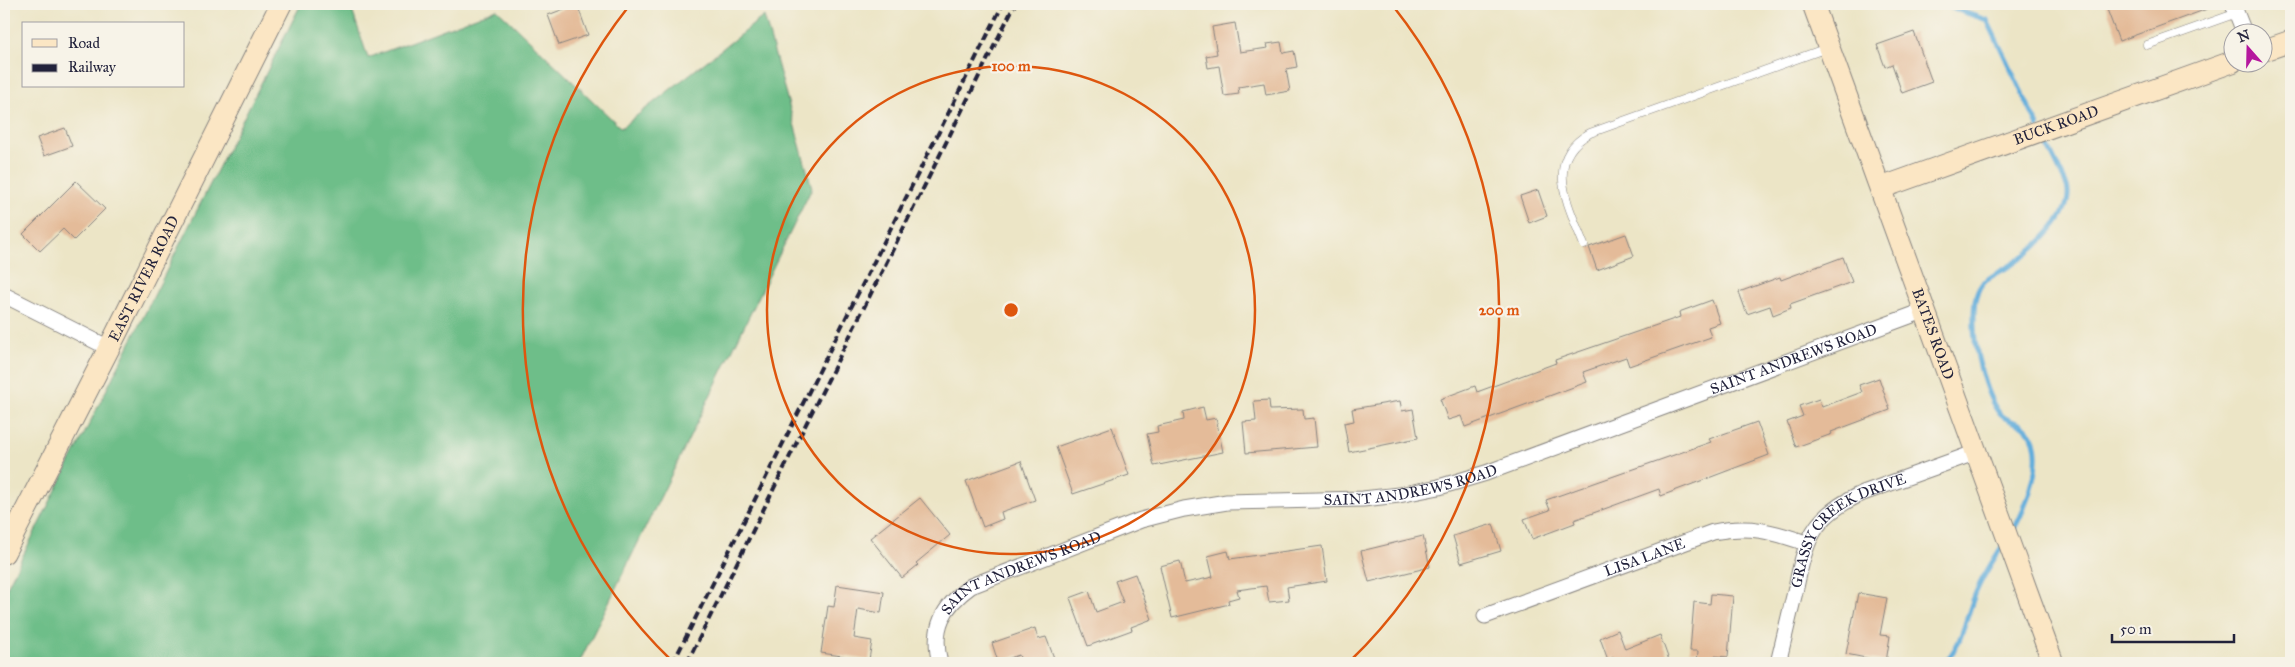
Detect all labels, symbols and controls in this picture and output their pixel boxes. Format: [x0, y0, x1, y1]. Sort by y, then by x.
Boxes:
legend [22, 22, 185, 88]
north arrow [2222, 22, 2272, 72]
text: N [2235, 26, 2252, 46]
text: Road [68, 34, 100, 52]
text: 100 m [991, 57, 1031, 75]
text: Railway [68, 58, 117, 76]
street label: BUCK ROAD [2011, 102, 2101, 149]
street label: EAST RIVER ROAD [105, 212, 183, 344]
street label: BATES ROAD [1908, 286, 1958, 382]
centre of rings [1002, 301, 1020, 319]
text: 200 m [1479, 301, 1520, 319]
street label: SAINT ANDREWS ROAD [1708, 320, 1880, 398]
street label: SAINT ANDREWS ROAD [1324, 461, 1500, 509]
street label: GRASSY CREEK DRIVE [1787, 469, 1908, 590]
street label: SAINT ANDREWS ROAD [937, 527, 1104, 618]
street label: LISA LANE [1602, 534, 1688, 580]
scale bar [2112, 612, 2235, 644]
text: 50 m [2120, 620, 2152, 638]

